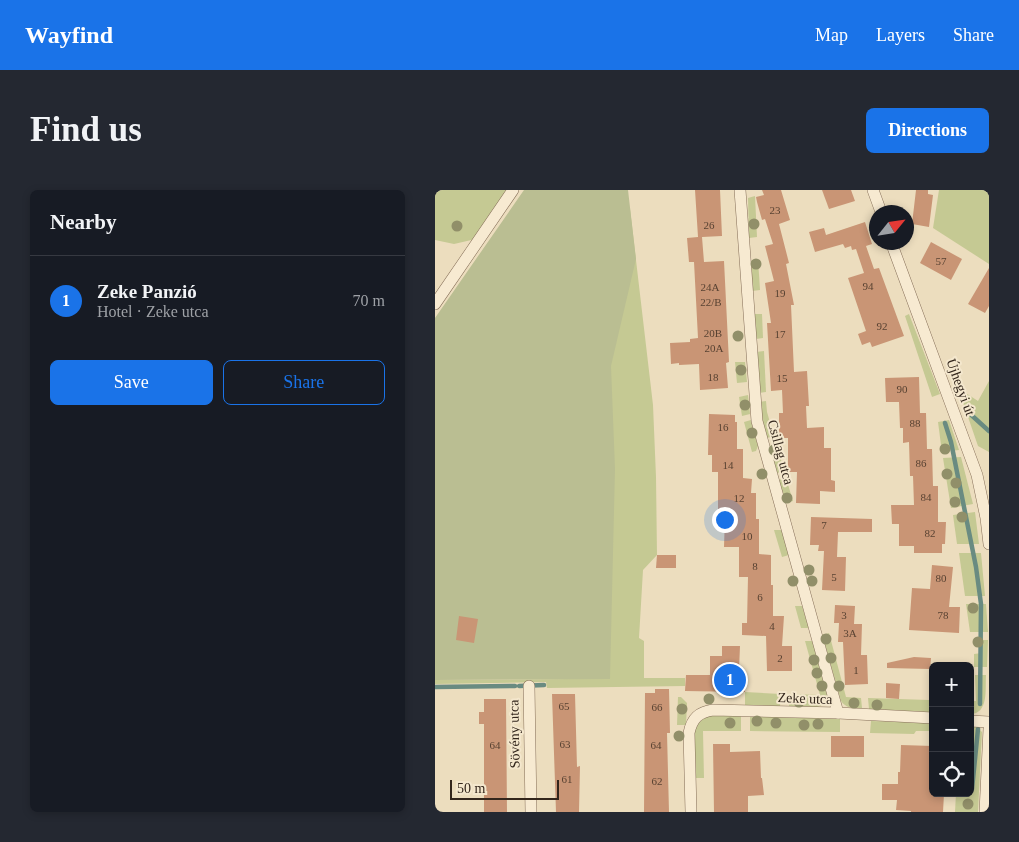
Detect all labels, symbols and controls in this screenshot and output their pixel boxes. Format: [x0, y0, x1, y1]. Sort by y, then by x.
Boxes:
text: Wayfind [25, 22, 113, 48]
text: Map [815, 25, 848, 45]
text: Layers [876, 25, 925, 45]
text: Share [953, 25, 994, 45]
button: Directions [866, 108, 989, 153]
text: Find us [30, 110, 142, 149]
house number: 23 [770, 204, 781, 216]
north arrow [869, 205, 914, 250]
text: Nearby [50, 210, 117, 234]
house number: 26 [704, 219, 715, 231]
house number: 57 [936, 255, 947, 267]
house number: 94 [863, 280, 874, 292]
text: Zeke Panzió [97, 281, 197, 302]
house number: 24A [701, 281, 720, 293]
house number: 19 [775, 287, 786, 299]
text: 1 [62, 292, 70, 309]
text: 70 m [353, 292, 385, 309]
house number: 22/B [700, 296, 722, 308]
text: Hotel · Zeke utca [97, 303, 209, 320]
house number: 92 [877, 320, 888, 332]
house number: 20B [704, 327, 722, 339]
house number: 17 [775, 328, 786, 340]
house number: 20A [705, 342, 724, 354]
street label: Újhegyi út [943, 356, 979, 418]
button: Save [50, 360, 213, 405]
button: Share [223, 360, 385, 405]
house number: 18 [708, 371, 719, 383]
house number: 15 [777, 372, 788, 384]
house number: 90 [897, 383, 908, 395]
house number: 88 [910, 417, 921, 429]
street label: Csillag utca [765, 418, 797, 487]
house number: 16 [718, 421, 729, 433]
house number: 86 [916, 457, 927, 469]
house number: 14 [723, 459, 734, 471]
house number: 84 [921, 491, 932, 503]
house number: 12 [734, 492, 745, 504]
your location [712, 507, 738, 533]
house number: 7 [821, 519, 827, 531]
house number: 82 [925, 527, 936, 539]
house number: 10 [742, 530, 753, 542]
house number: 8 [752, 560, 758, 572]
house number: 5 [831, 571, 837, 583]
house number: 80 [936, 572, 947, 584]
house number: 6 [757, 591, 763, 603]
house number: 3 [841, 609, 847, 621]
house number: 78 [938, 609, 949, 621]
house number: 4 [769, 620, 775, 632]
house number: 3A [843, 627, 857, 639]
house number: 2 [777, 652, 783, 664]
pin: 1 [714, 661, 746, 699]
map controls [929, 662, 974, 797]
button: + [929, 662, 974, 707]
house number: 1 [853, 664, 859, 676]
street label: Zeke utca [777, 690, 833, 707]
street label: Sövény utca [506, 699, 523, 769]
house number: 65 [559, 700, 570, 712]
house number: 66 [652, 701, 663, 713]
button: − [929, 707, 974, 752]
house number: 63 [560, 738, 571, 750]
house number: 64 [490, 739, 501, 751]
house number: 64 [651, 739, 662, 751]
button: locate [929, 752, 974, 797]
house number: 61 [562, 773, 573, 785]
house number: 62 [652, 775, 663, 787]
scale bar [450, 777, 559, 800]
text: 50 m [457, 781, 485, 796]

